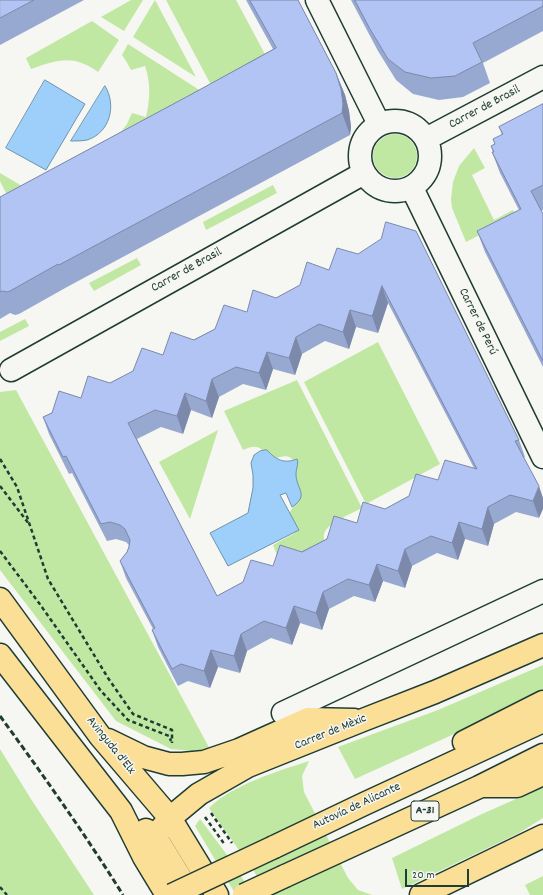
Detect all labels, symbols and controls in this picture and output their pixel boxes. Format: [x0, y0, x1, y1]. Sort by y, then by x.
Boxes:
street label: Carrer de Brasil [447, 83, 523, 133]
street label: Carrer de Brasil [149, 245, 225, 297]
street label: Carrer de Perú [454, 286, 500, 358]
street label: Carrer de Mèxic [293, 712, 369, 754]
street label: Avinguda d'Elx [82, 714, 138, 778]
street label: Autovía de Alicante [310, 780, 404, 834]
road number: A-31 [411, 801, 439, 821]
scale bar [407, 861, 471, 887]
text: 20 m [412, 867, 435, 884]

